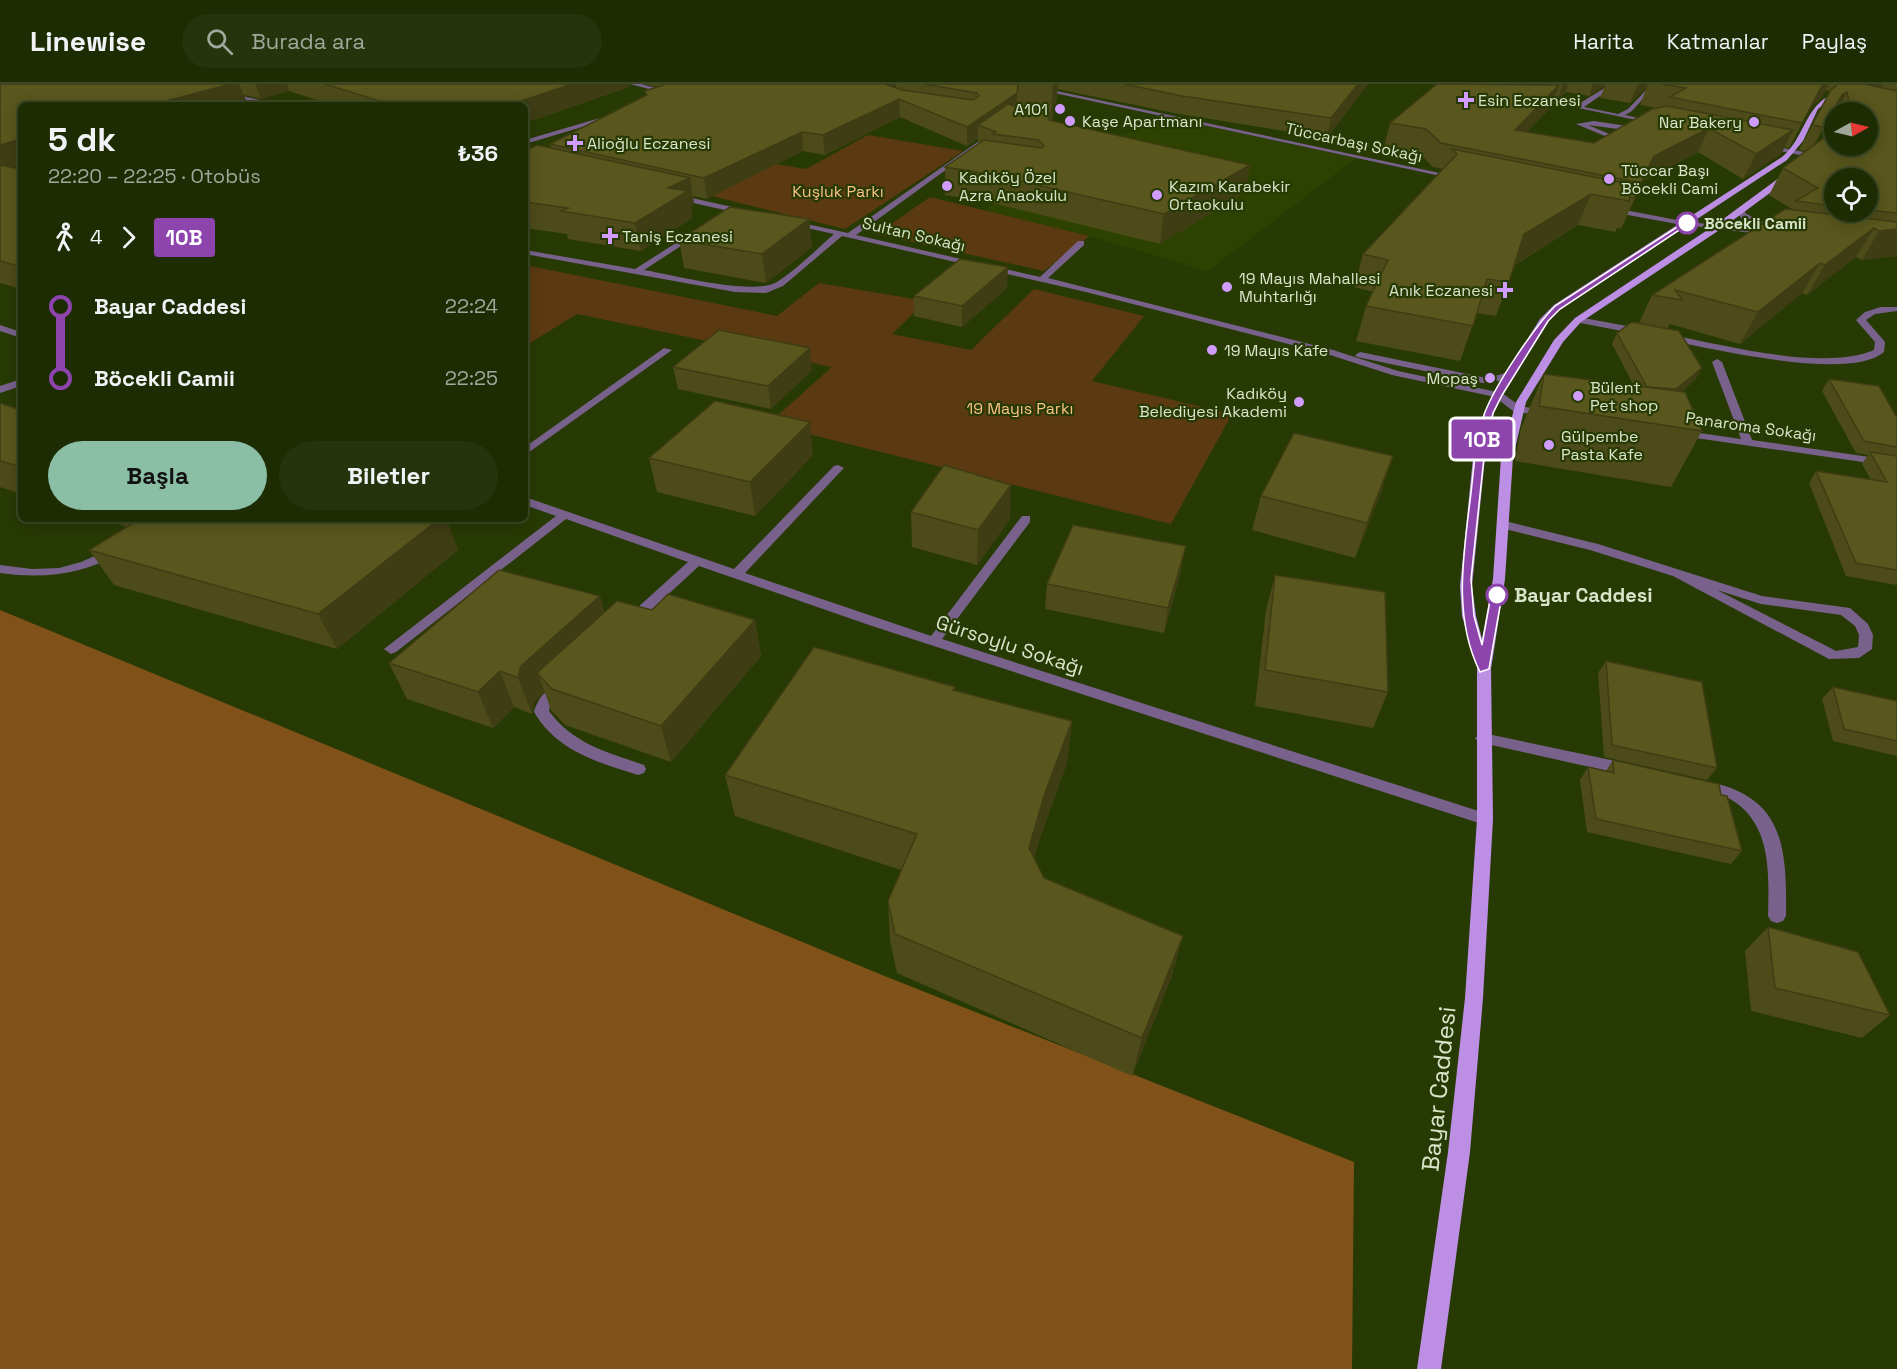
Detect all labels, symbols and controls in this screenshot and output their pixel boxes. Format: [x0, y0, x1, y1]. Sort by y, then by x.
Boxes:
search box [182, 14, 602, 68]
text: Linewise [30, 23, 146, 59]
icon: search [203, 25, 236, 58]
text: Burada ara [251, 27, 365, 55]
text: Harita [1573, 28, 1634, 55]
text: Katmanlar [1667, 28, 1769, 55]
text: Paylaş [1802, 28, 1867, 55]
place label: Esin Eczanesi [1478, 90, 1581, 111]
marker: Esin Eczanesi [1459, 93, 1473, 107]
place label: A101 [1014, 99, 1048, 120]
marker: A101 [1053, 102, 1067, 116]
north arrow [1824, 102, 1878, 156]
map controls [1824, 102, 1878, 222]
place label: Kaşe Apartmanı [1082, 111, 1202, 132]
place label: Nar Bakery [1659, 112, 1742, 133]
marker: Kaşe Apartmanı [1063, 114, 1077, 128]
marker: Nar Bakery [1747, 115, 1761, 129]
street label: Tüccarbaşı Sokağı [1283, 118, 1424, 167]
text: 5 dk [48, 119, 116, 161]
place label: Alioğlu Eczanesi [587, 133, 710, 154]
marker: Alioğlu Eczanesi [568, 136, 582, 150]
text: ₺36 [457, 139, 498, 167]
place label: Tüccar Başı Böcekli Cami [1621, 160, 1718, 199]
text: 22:20 – 22:25 · Otobüs [48, 163, 261, 189]
place label: Kadıköy Özel Azra Anaokulu [959, 167, 1067, 206]
button: locate [1824, 168, 1878, 222]
marker: Tüccar Başı Böcekli Cami [1602, 172, 1616, 186]
place label: Kazım Karabekir Ortaokulu [1169, 176, 1290, 215]
marker: Kadıköy Özel Azra Anaokulu [940, 179, 954, 193]
park label: Kuşluk Parkı [792, 181, 884, 202]
marker: Kazım Karabekir Ortaokulu [1150, 188, 1164, 202]
street label: Sultan Sokağı [860, 212, 968, 257]
marker: Böcekli Camii [1676, 212, 1698, 234]
place label: Böcekli Camii [1704, 213, 1806, 234]
icon: walk [48, 221, 81, 254]
icon: forward [112, 221, 145, 254]
text: 4 [90, 224, 103, 250]
text: 10B [166, 224, 203, 251]
place label: Taniş Eczanesi [622, 226, 733, 247]
marker: Taniş Eczanesi [603, 229, 617, 243]
place label: 19 Mayıs Mahallesi Muhtarlığı [1239, 268, 1380, 307]
marker: 19 Mayıs Mahallesi Muhtarlığı [1220, 280, 1234, 294]
place label: Anık Eczanesi [1389, 280, 1493, 301]
marker: Anık Eczanesi [1498, 283, 1512, 297]
text: Bayar Caddesi [94, 292, 246, 320]
text: 22:24 [445, 293, 498, 319]
place label: 19 Mayıs Kafe [1224, 340, 1328, 361]
marker: 19 Mayıs Kafe [1205, 343, 1219, 357]
text: Böcekli Camii [94, 364, 235, 392]
text: 22:25 [445, 365, 498, 391]
place label: Mopaş [1426, 368, 1478, 389]
marker: Mopaş [1483, 371, 1497, 385]
place label: Bülent Pet shop [1590, 377, 1658, 416]
place label: Kadıköy Belediyesi Akademi [1139, 383, 1287, 422]
marker: Bülent Pet shop [1571, 389, 1585, 403]
marker: Kadıköy Belediyesi Akademi [1292, 395, 1306, 409]
park label: 19 Mayıs Parkı [967, 398, 1073, 419]
street label: Panaroma Sokağı [1684, 407, 1818, 446]
line badge: 10B [1448, 420, 1516, 458]
text: 10B [1463, 426, 1501, 453]
place label: Gülpembe Pasta Kafe [1561, 426, 1643, 465]
marker: Gülpembe Pasta Kafe [1542, 438, 1556, 452]
button: Başla [48, 441, 267, 510]
button: Biletler [279, 441, 498, 510]
place label: Bayar Caddesi [1514, 582, 1653, 608]
marker: Bayar Caddesi [1486, 584, 1508, 606]
street label: Gürsoylu Sokağı [933, 609, 1087, 681]
street label: Bayar Caddesi [1414, 1005, 1463, 1173]

